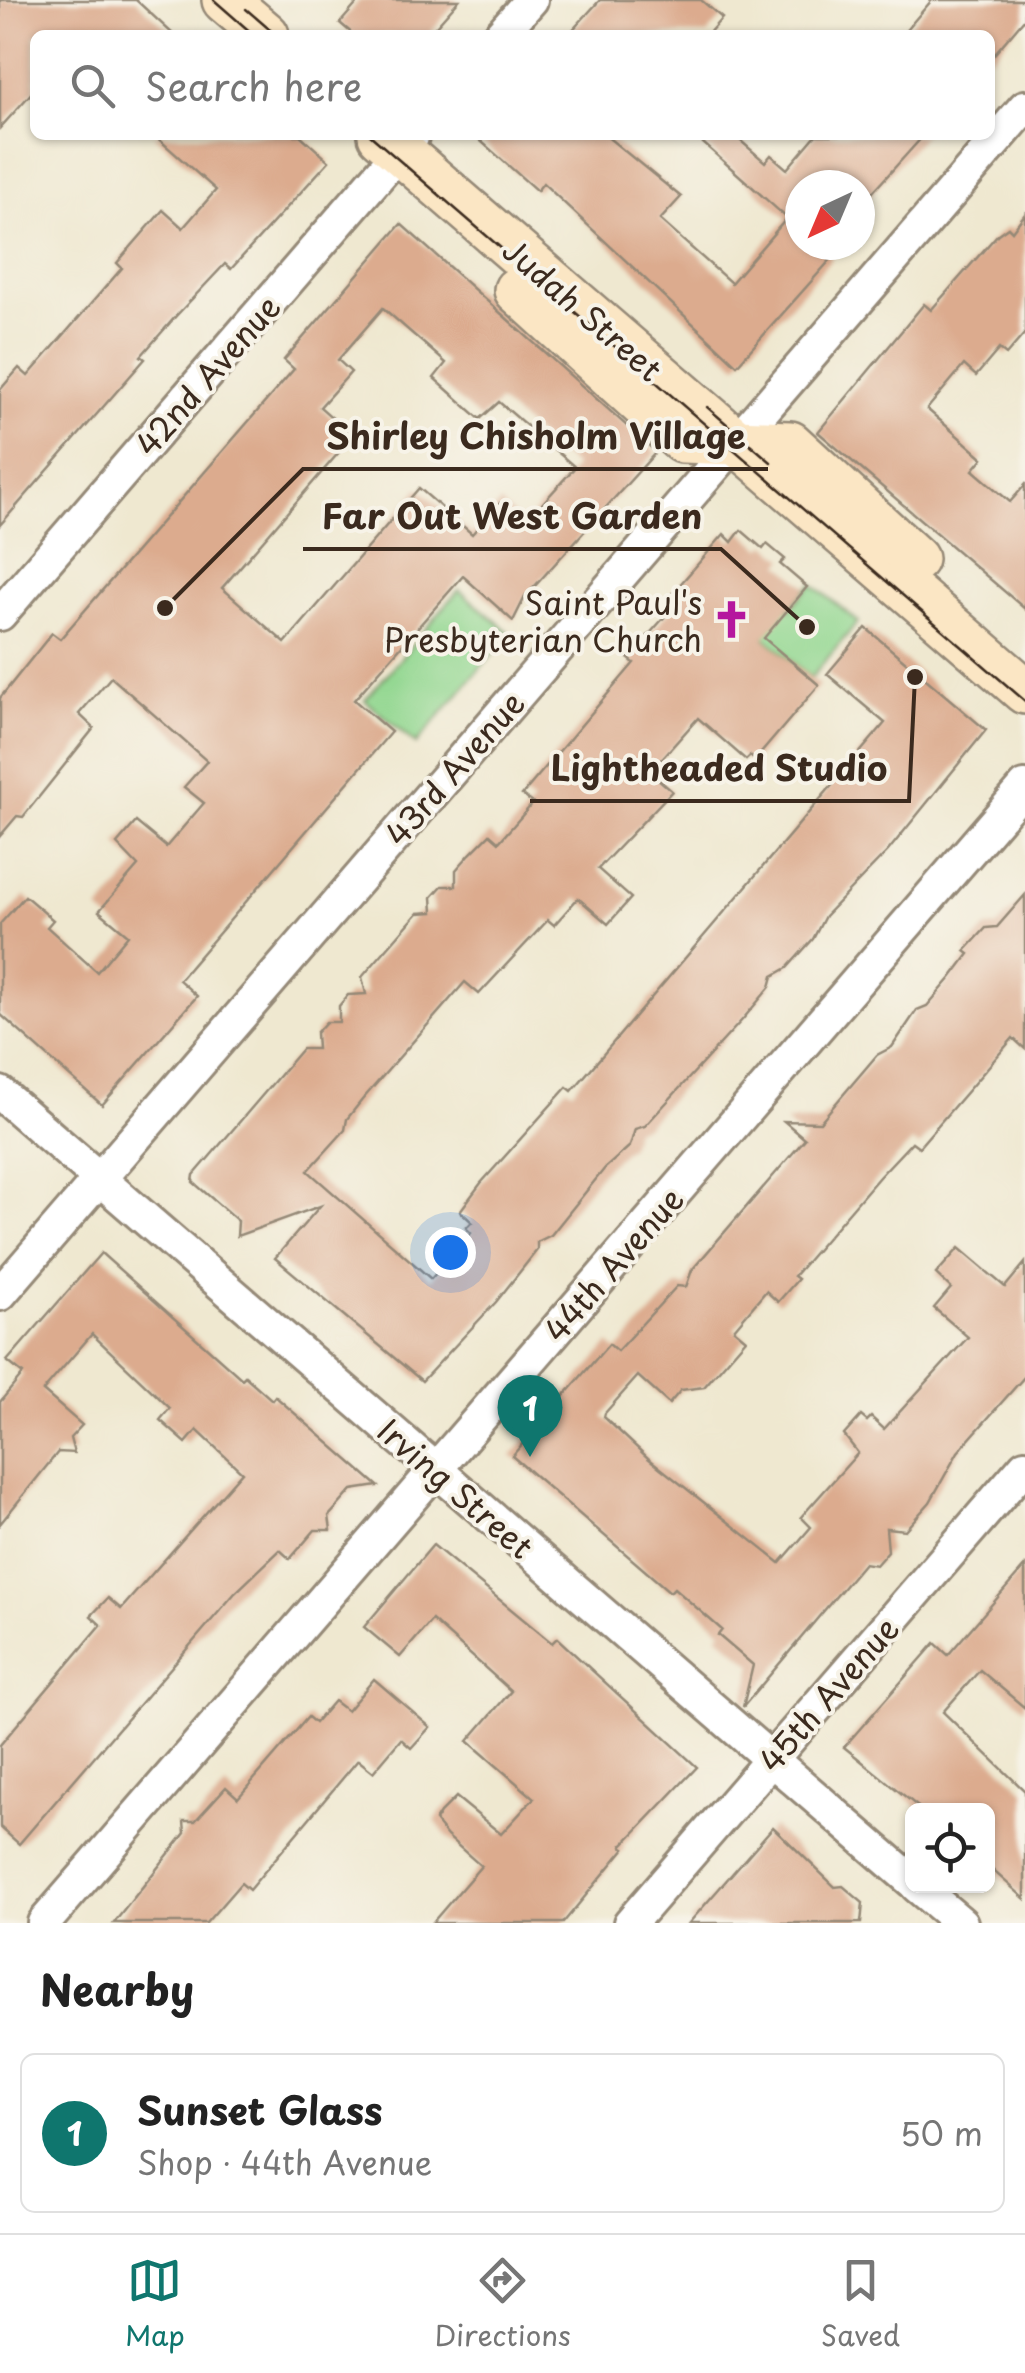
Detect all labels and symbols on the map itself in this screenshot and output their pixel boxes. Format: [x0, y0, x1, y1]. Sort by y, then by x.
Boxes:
north arrow [785, 170, 875, 260]
street label: Judah Street [493, 226, 673, 392]
street label: 42nd Avenue [123, 284, 291, 466]
callout: Shirley Chisholm Village [303, 404, 768, 469]
text: Shirley Chisholm Village [326, 408, 746, 461]
callout: Far Out West Garden [303, 484, 721, 549]
text: Far Out West Garden [322, 488, 702, 541]
place label: Saint Paul's Presbyterian Church [384, 578, 702, 663]
church icon: Saint Paul's Presbyterian Church [711, 599, 753, 641]
street label: 43rd Avenue [373, 680, 535, 856]
callout: Lightheaded Studio [530, 736, 909, 801]
text: Lightheaded Studio [551, 740, 887, 793]
street label: 44th Avenue [532, 1176, 694, 1352]
your location [425, 1227, 476, 1278]
pin: 1 [498, 1374, 562, 1457]
street label: Irving Street [367, 1407, 545, 1569]
street label: 45th Avenue [747, 1606, 909, 1782]

